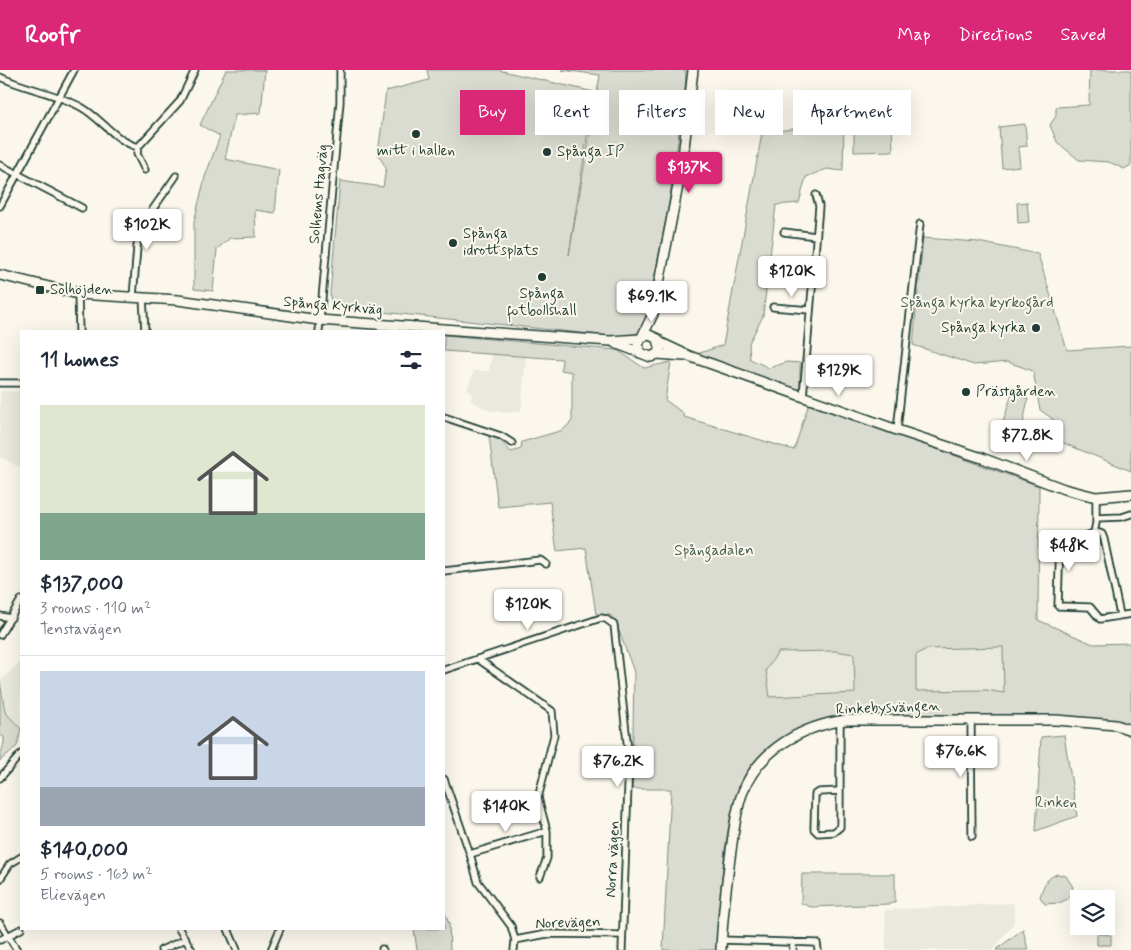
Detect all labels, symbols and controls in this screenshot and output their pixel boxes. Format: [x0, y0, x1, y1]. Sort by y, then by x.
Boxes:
text: Roofr [25, 20, 80, 51]
text: Map [898, 23, 931, 47]
text: Directions [959, 23, 1033, 47]
text: Saved [1061, 23, 1106, 47]
chip: Buy [460, 90, 525, 135]
chip: Rent [535, 90, 609, 135]
chip: Filters [619, 90, 705, 135]
chip: New [715, 90, 783, 135]
chip: Apartment [793, 90, 911, 135]
marker: mitt i hallen [410, 128, 422, 140]
place label: mitt i hallen [377, 141, 455, 161]
place label: Spånga IP [557, 142, 624, 163]
street label: Solhems Hagväg [305, 143, 333, 245]
marker: Spånga IP [541, 146, 553, 158]
pin: $137K [654, 152, 724, 194]
text: $137K [667, 157, 711, 178]
pin: $102K [112, 208, 182, 251]
text: $102K [124, 214, 170, 235]
place label: Spånga idrottsplats [463, 224, 539, 261]
marker: Spånga idrottsplats [447, 237, 459, 249]
pin: $120K [757, 256, 827, 298]
text: $120K [769, 261, 815, 282]
marker: Spånga fotbollshall [536, 271, 548, 283]
place label: Solhöjden [50, 280, 114, 300]
pin: $69.1K [611, 280, 693, 323]
marker: Solhöjden [34, 284, 46, 296]
place label: Spånga fotbollshall [507, 284, 577, 323]
text: $69.1K [628, 286, 676, 307]
street label: Spånga Kyrkväg [282, 292, 383, 321]
park label: Spånga kyrka kyrkogård [901, 293, 1053, 314]
place label: Spånga kyrka [941, 318, 1026, 339]
marker: Spånga kyrka [1030, 322, 1042, 334]
text: 11 homes [40, 346, 119, 374]
icon: filters [397, 346, 425, 374]
pin: $129K [804, 354, 874, 397]
text: $129K [817, 360, 861, 381]
place label: Prästgården [976, 382, 1056, 402]
marker: Prästgården [960, 386, 972, 398]
pin: $72.8K [986, 420, 1068, 462]
text: $72.8K [1001, 425, 1053, 446]
icon: home [188, 438, 278, 528]
pin: $48K [1039, 530, 1099, 572]
text: $48K [1050, 535, 1088, 556]
park label: Spångadalen [674, 541, 754, 562]
text: $137,000 [40, 570, 123, 598]
pin: $120K [493, 588, 563, 631]
text: $120K [505, 594, 551, 615]
text: 3 rooms · 110 m² [40, 598, 151, 619]
text: Tenstavägen [40, 619, 122, 640]
street label: Rinkebysvängen [836, 696, 941, 721]
icon: home [188, 703, 278, 793]
pin: $76.6K [920, 736, 1002, 778]
text: $76.6K [936, 741, 986, 762]
pin: $76.2K [577, 746, 659, 788]
text: $76.2K [593, 751, 643, 772]
pin: $140K [471, 790, 541, 833]
park label: Rinken [1035, 793, 1077, 813]
text: $140K [482, 796, 530, 817]
street label: Norra vägen [601, 820, 625, 898]
text: $140,000 [40, 836, 128, 864]
text: 5 rooms · 163 m² [40, 864, 152, 885]
text: Elievägen [40, 885, 106, 906]
map controls [1070, 890, 1115, 935]
button: layers [1070, 890, 1115, 935]
street label: Norevägen [535, 912, 601, 934]

